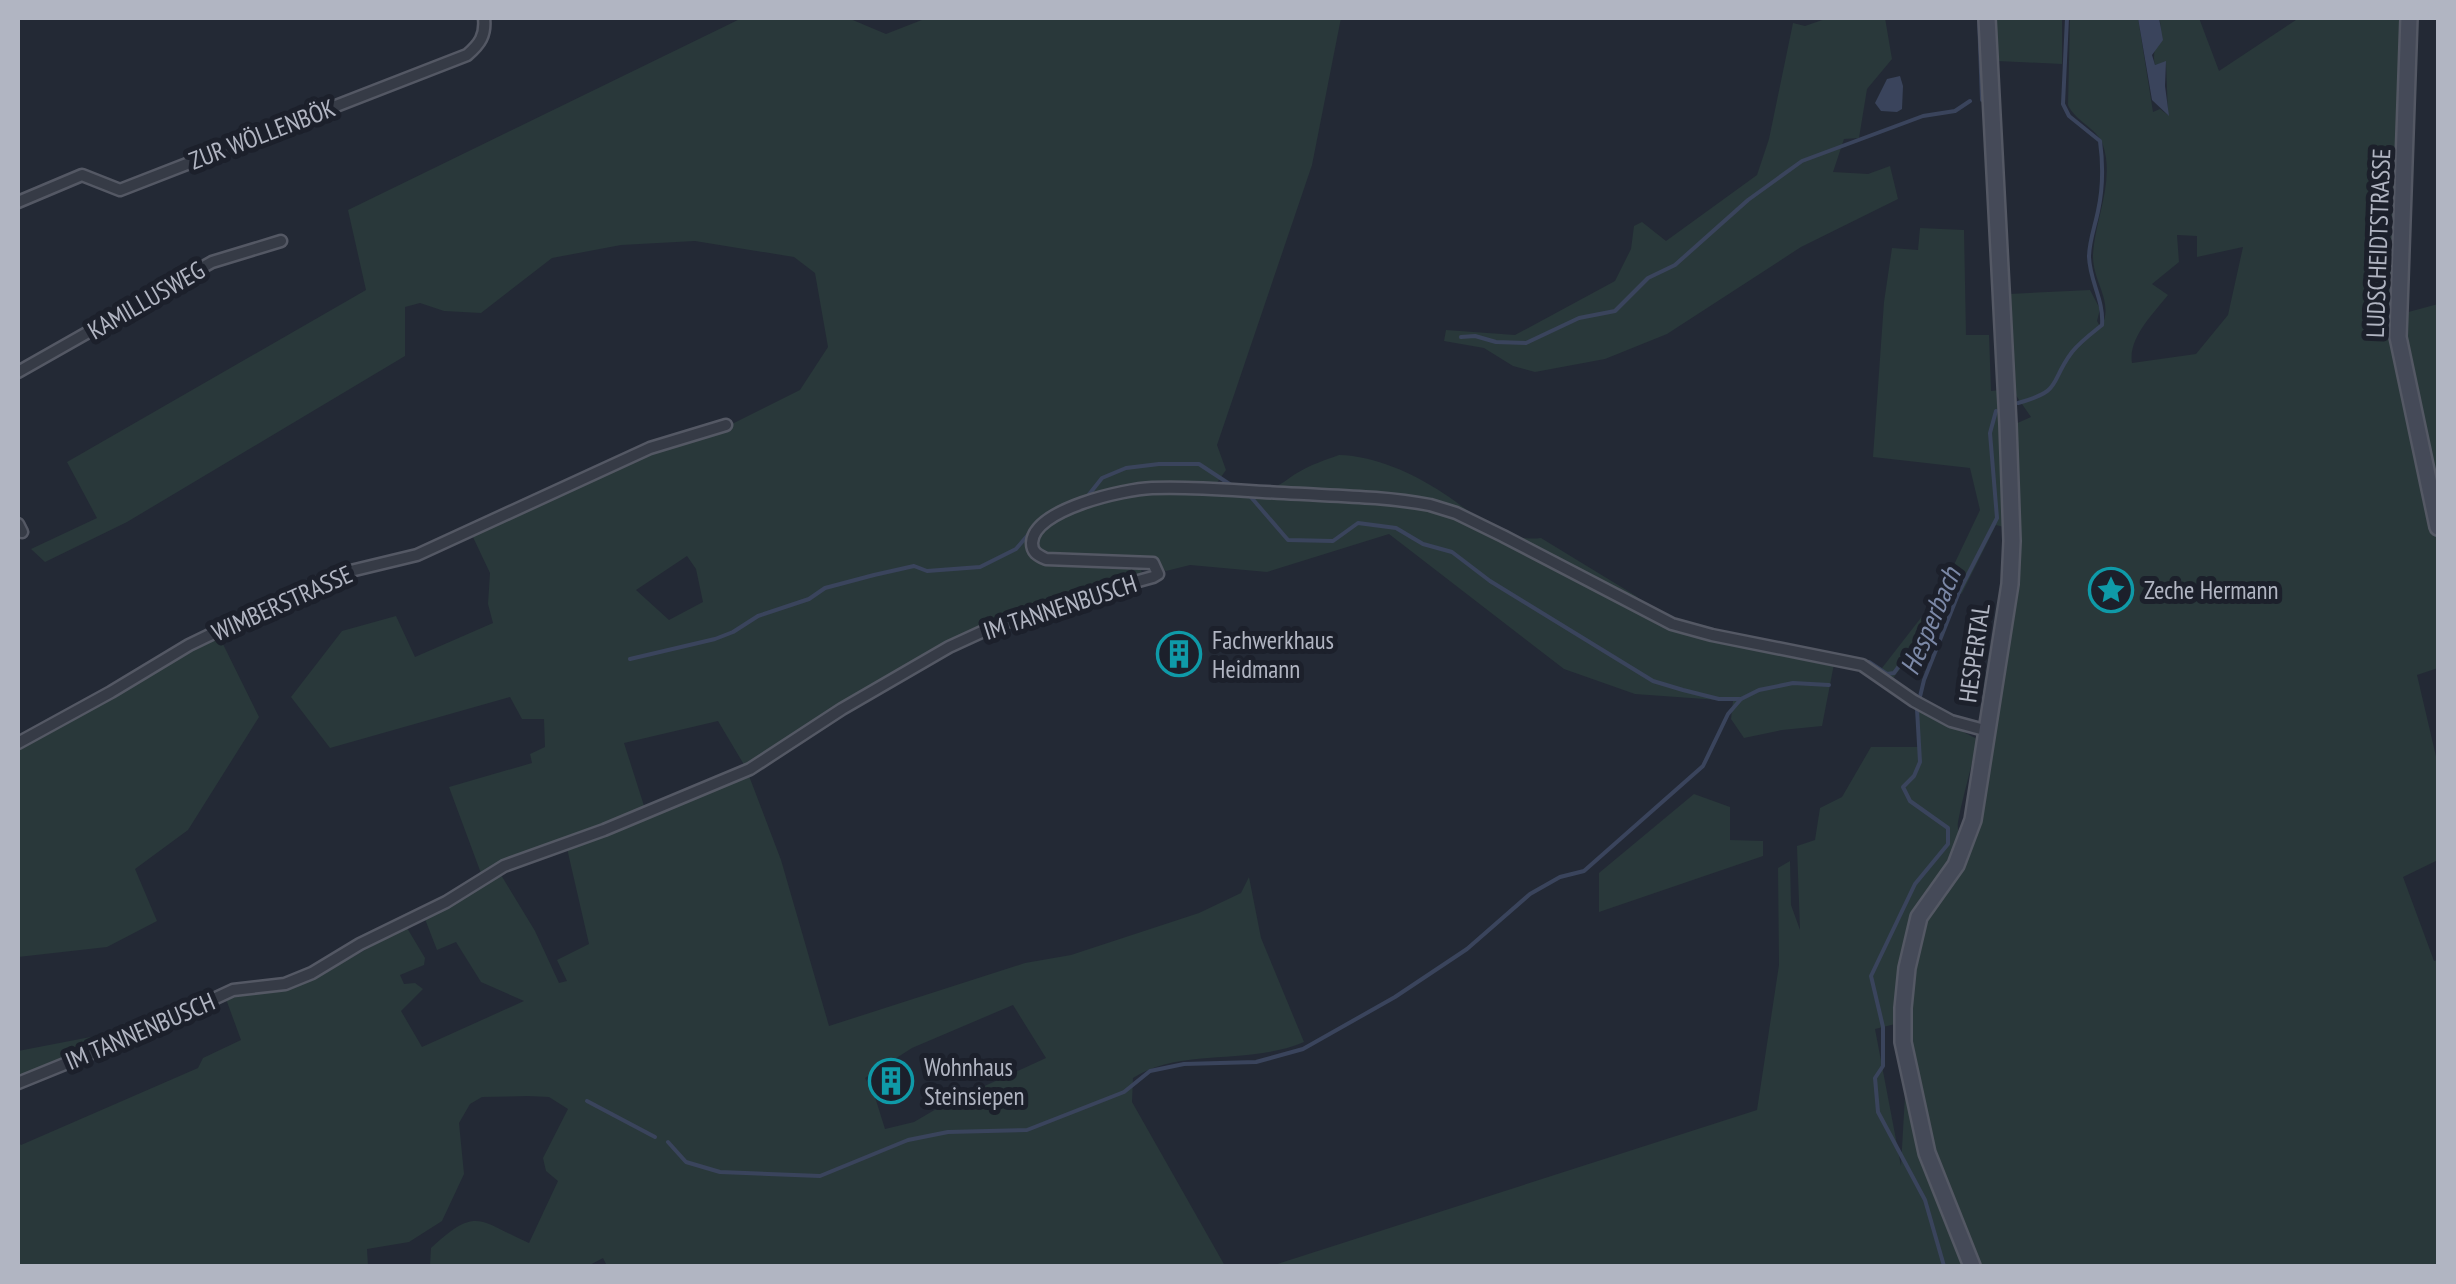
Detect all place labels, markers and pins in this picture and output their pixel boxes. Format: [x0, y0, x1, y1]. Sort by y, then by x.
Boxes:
place icon: Zeche Hermann [2088, 567, 2134, 613]
place label: Zeche Hermann [2144, 574, 2278, 606]
place label: Fachwerkhaus Heidmann [1212, 624, 1334, 685]
building icon: Fachwerkhaus Heidmann [1156, 631, 1202, 677]
place label: Wohnhaus Steinsiepen [924, 1051, 1024, 1112]
building icon: Wohnhaus Steinsiepen [868, 1058, 914, 1104]

